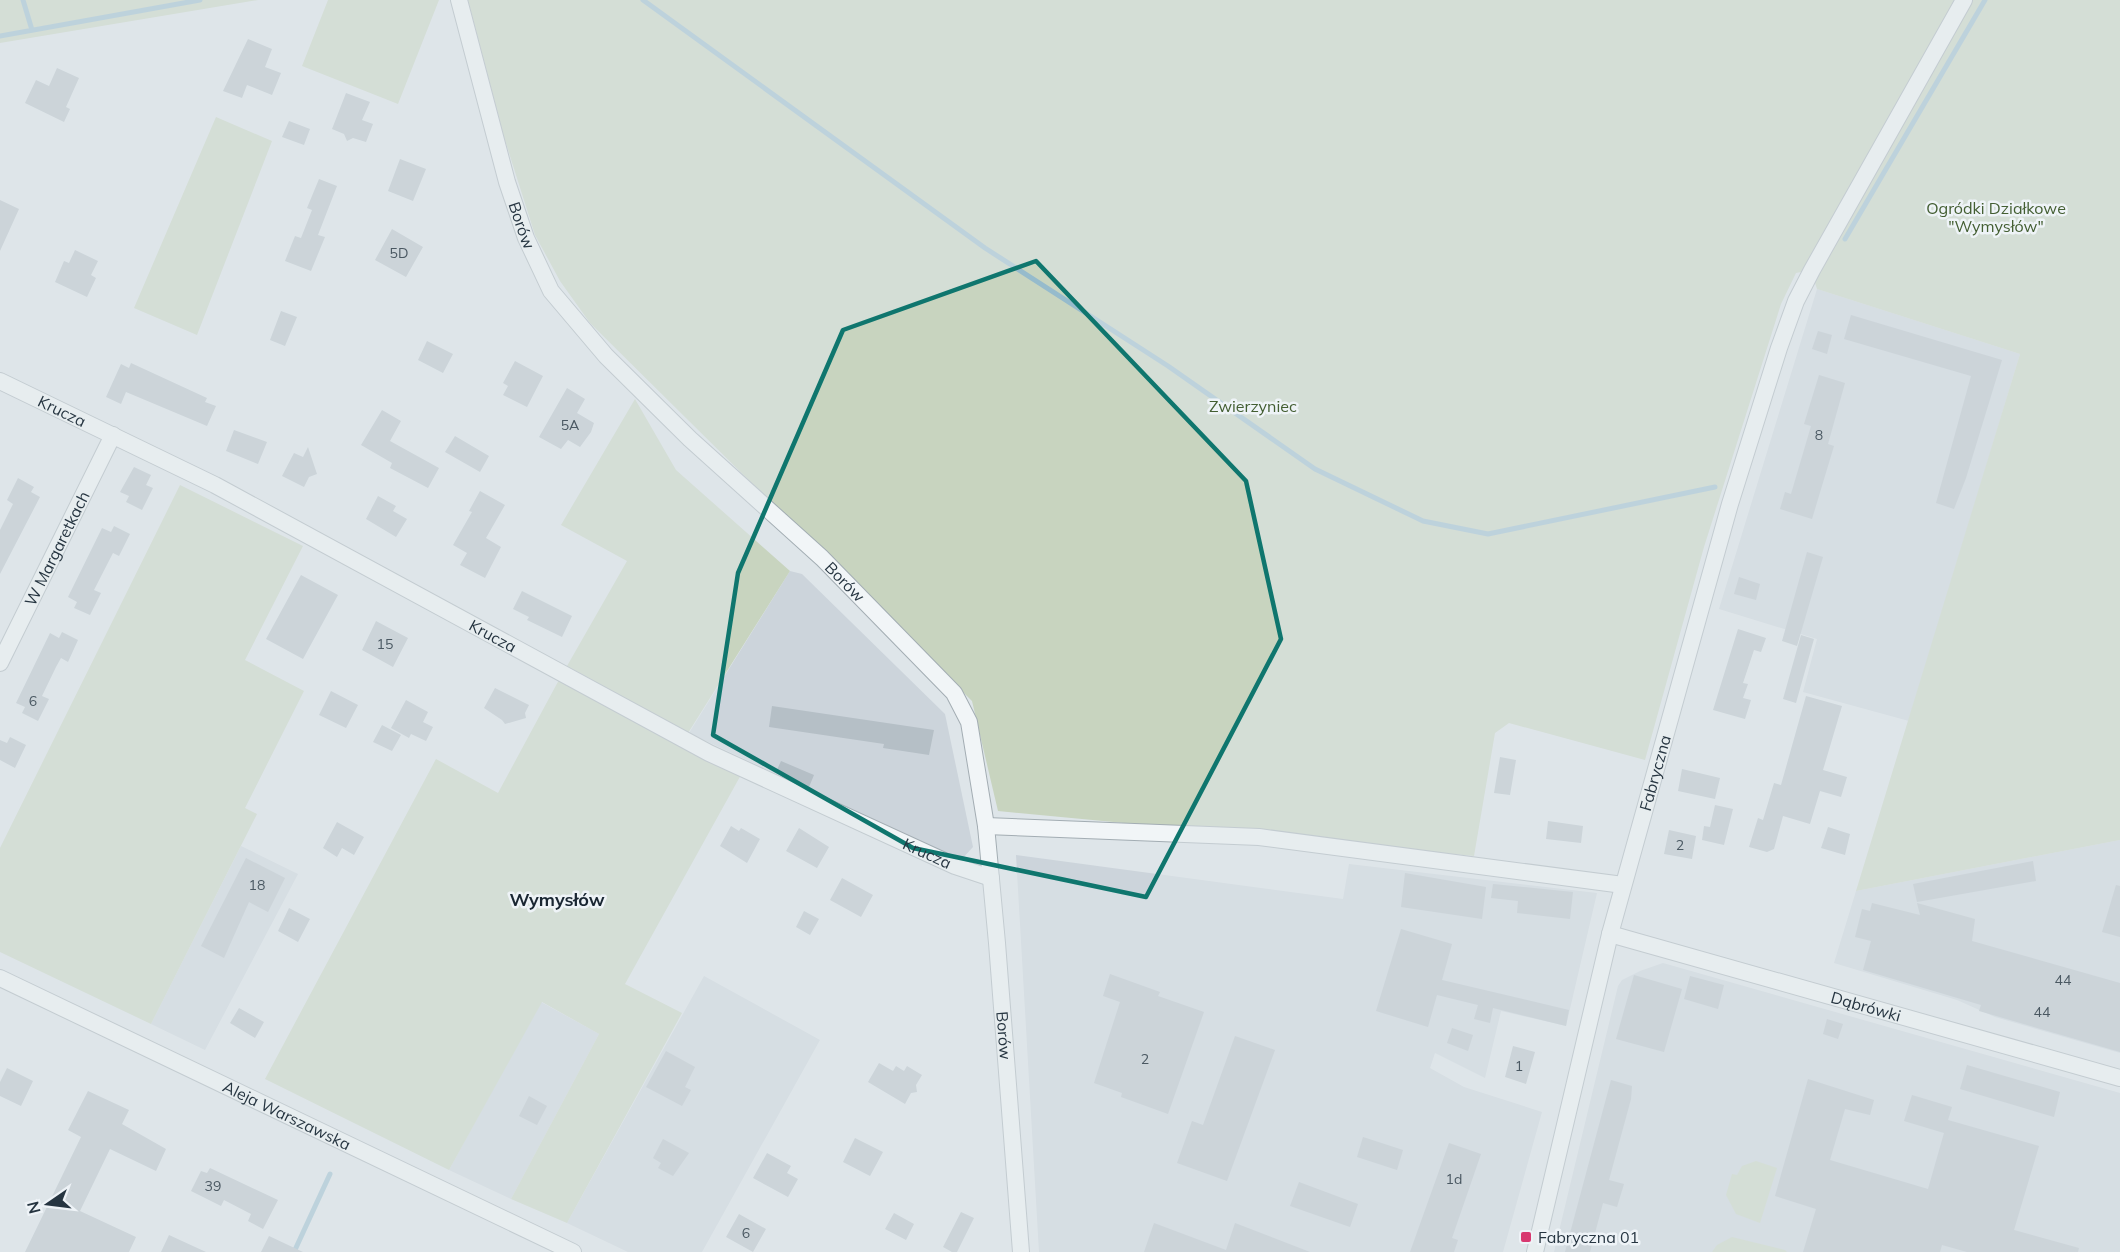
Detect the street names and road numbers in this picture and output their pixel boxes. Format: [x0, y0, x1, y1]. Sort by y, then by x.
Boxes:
street label: Borów [504, 199, 540, 252]
street label: Krucza [35, 391, 89, 431]
street label: W Margaretkach [20, 488, 94, 609]
street label: Borów [821, 557, 869, 606]
street label: Krucza [466, 615, 520, 657]
street label: Fabryczna [1635, 733, 1675, 813]
street label: Krucza [900, 834, 955, 873]
street label: Dąbrówki [1829, 987, 1903, 1026]
street label: Borów [992, 1010, 1016, 1061]
street label: Aleja Warszawska [220, 1076, 354, 1154]

